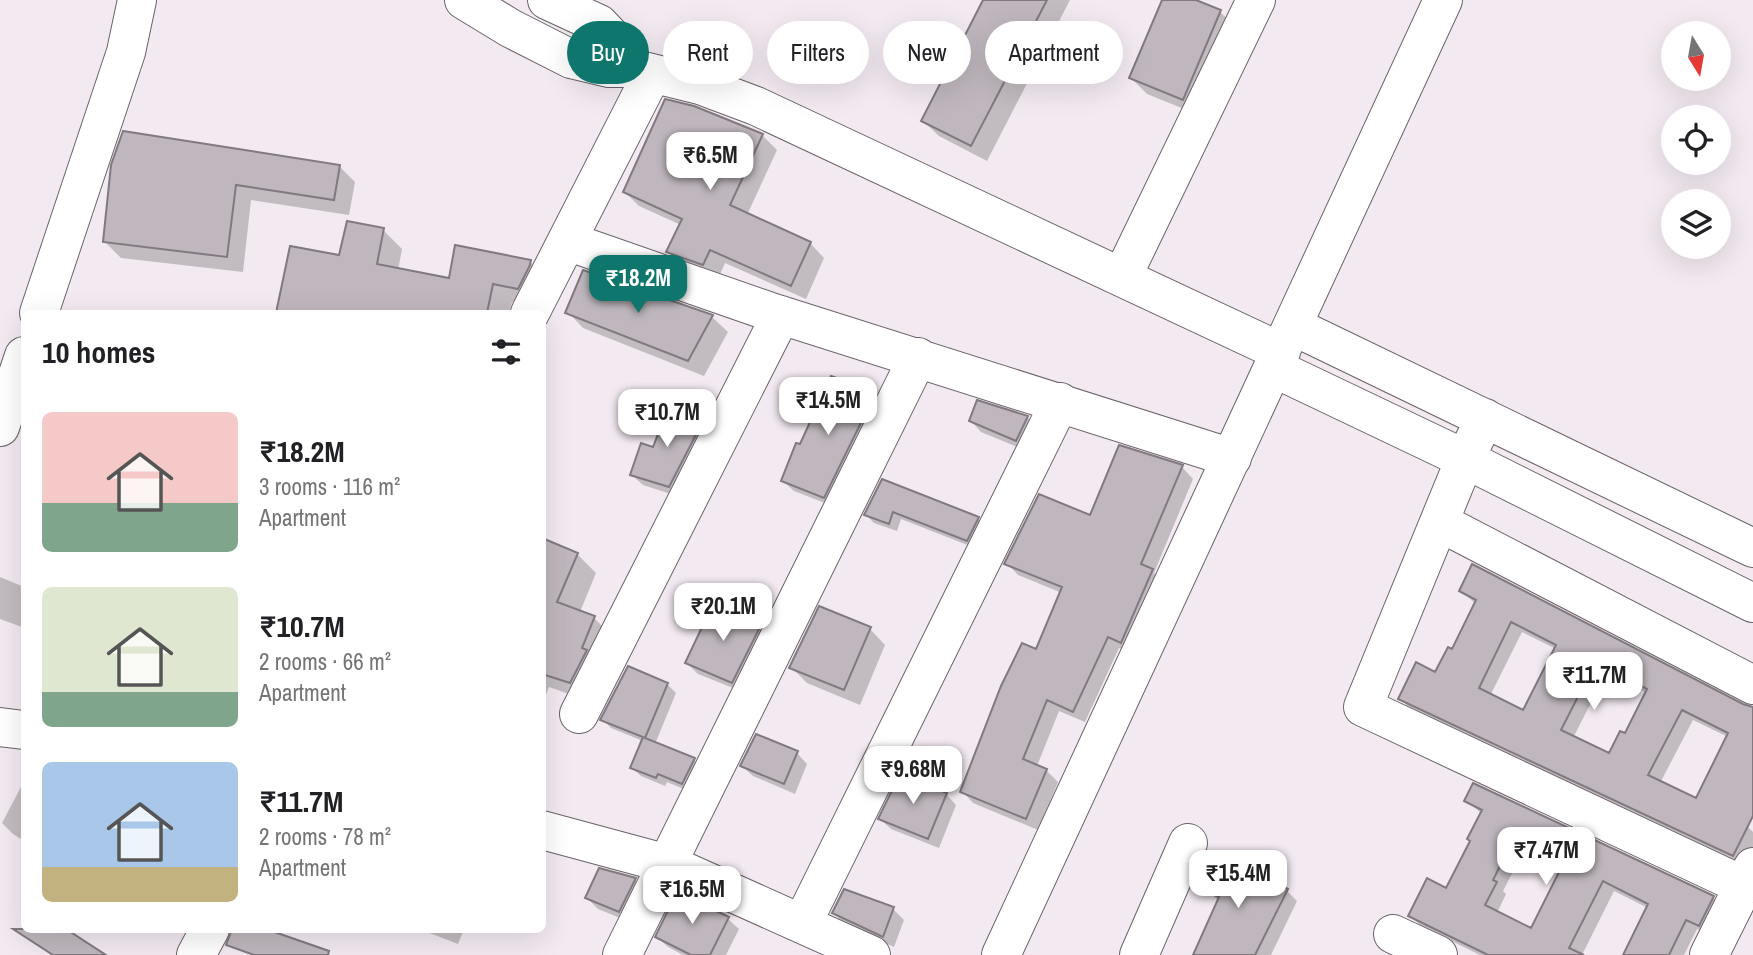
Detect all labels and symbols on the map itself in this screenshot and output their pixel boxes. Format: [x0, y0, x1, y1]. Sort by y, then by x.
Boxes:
north arrow [1661, 21, 1731, 91]
pin: ₹6.5M [661, 132, 759, 192]
pin: ₹18.2M [581, 256, 695, 315]
pin: ₹14.5M [771, 378, 885, 437]
pin: ₹10.7M [610, 390, 724, 449]
pin: ₹20.1M [666, 584, 780, 643]
pin: ₹11.7M [1537, 652, 1651, 712]
pin: ₹9.68M [856, 746, 970, 806]
pin: ₹7.47M [1489, 828, 1603, 887]
pin: ₹15.4M [1181, 850, 1295, 910]
pin: ₹16.5M [635, 866, 749, 926]

